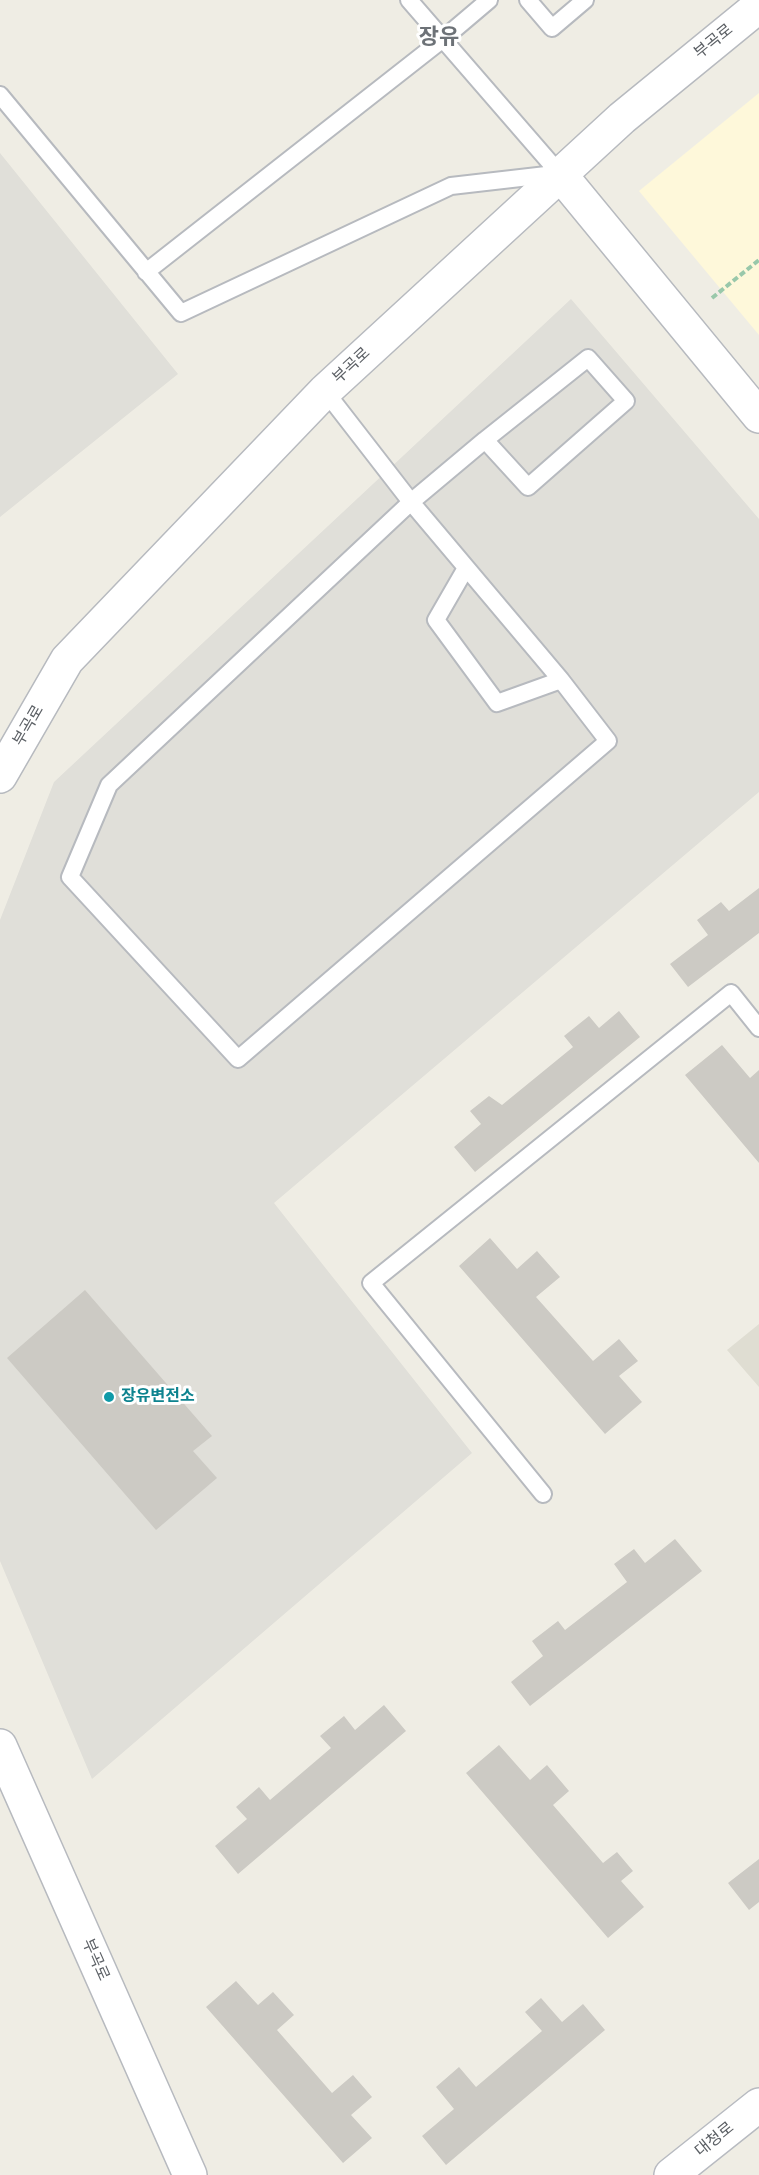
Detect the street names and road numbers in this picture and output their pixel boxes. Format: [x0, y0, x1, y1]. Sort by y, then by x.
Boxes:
street label: 부곡로 [691, 21, 737, 63]
street label: 부곡로 [329, 344, 375, 388]
street label: 부곡로 [10, 702, 48, 750]
street label: 부곡로 [77, 1936, 113, 1984]
street label: 대청로 [692, 2119, 738, 2161]

